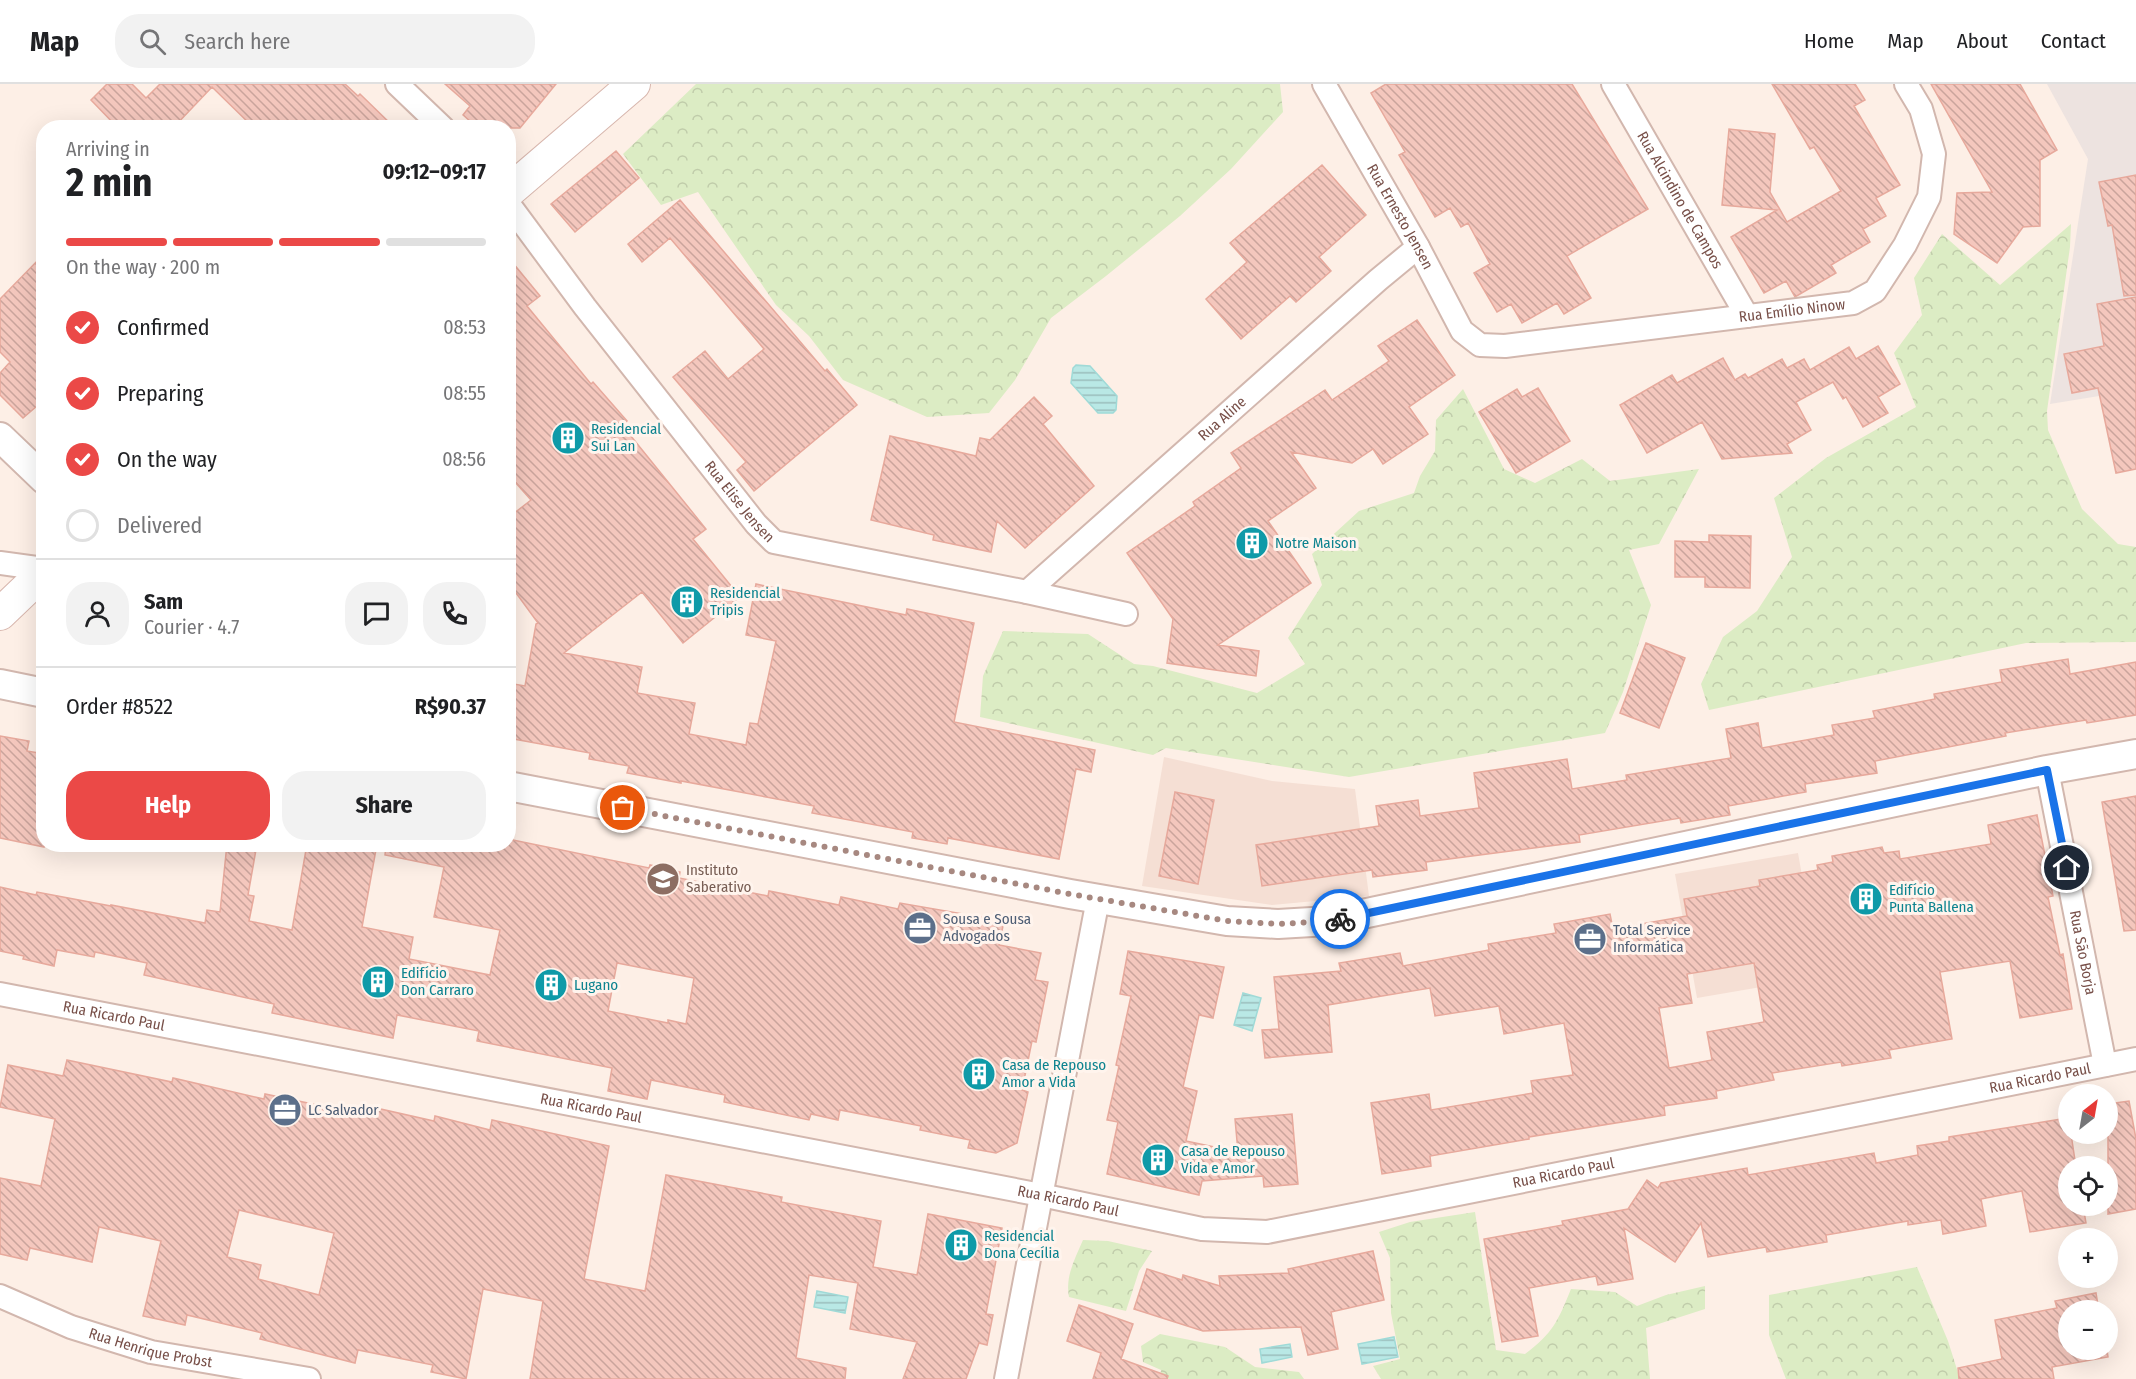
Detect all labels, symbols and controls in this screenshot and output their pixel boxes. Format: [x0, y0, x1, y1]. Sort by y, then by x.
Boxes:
search box [115, 14, 535, 68]
text: Map [30, 25, 79, 58]
icon: search [136, 25, 169, 58]
text: Search here [184, 28, 290, 55]
text: Home [1804, 28, 1854, 54]
text: Map [1887, 28, 1924, 54]
text: About [1957, 28, 2008, 54]
text: Contact [2041, 28, 2106, 54]
street label: Rua Alcindino de Campos [1633, 128, 1727, 272]
text: Arriving in [66, 137, 150, 161]
text: 09:12–09:17 [382, 158, 486, 185]
text: 2 min [66, 160, 152, 206]
street label: Rua Ernesto Jensen [1363, 161, 1437, 272]
text: On the way · 200 m [66, 255, 220, 279]
street label: Rua Emílio Ninow [1738, 295, 1846, 326]
icon: check [66, 311, 99, 344]
text: Confirmed [117, 314, 210, 341]
text: 08:53 [443, 315, 486, 339]
icon: check [66, 377, 99, 410]
text: Preparing [117, 380, 203, 407]
text: 08:55 [443, 381, 486, 405]
street label: Rua Aline [1194, 393, 1250, 445]
building icon: Residencial Sui Lan [550, 420, 586, 456]
place label: Residencial Sui Lan [591, 420, 661, 455]
icon: check [66, 443, 99, 476]
text: On the way [117, 446, 217, 473]
text: 08:56 [442, 447, 486, 471]
street label: Rua Elise Jensen [701, 457, 778, 546]
text: Delivered [117, 512, 202, 539]
building icon: Notre Maison [1234, 525, 1270, 561]
place label: Notre Maison [1275, 534, 1357, 552]
button: person [66, 582, 129, 645]
button: chat [345, 582, 408, 645]
button: phone [423, 582, 486, 645]
building icon: Residencial Tripis [669, 584, 705, 620]
place label: Residencial Tripis [710, 584, 780, 619]
text: Sam [144, 588, 183, 615]
text: Courier · 4.7 [144, 615, 239, 639]
text: Order #8522 [66, 693, 173, 720]
text: R$90.37 [415, 693, 486, 720]
button: Help [66, 771, 270, 840]
button: Share [282, 771, 486, 840]
pin [597, 782, 648, 833]
icon: bag [606, 791, 639, 824]
pin [2041, 842, 2092, 893]
icon: home [2050, 851, 2083, 884]
school or university icon: Instituto Saberativo [645, 861, 681, 897]
place label: Instituto Saberativo [686, 861, 752, 896]
building icon: Edifício Punta Ballena [1848, 881, 1884, 917]
place label: Edifício Punta Ballena [1889, 881, 1974, 916]
courier [1310, 889, 1370, 949]
icon: bike [1324, 903, 1357, 936]
street label: Rua São Borja [2066, 909, 2100, 996]
office icon: Sousa e Sousa Advogados [902, 910, 938, 946]
place label: Sousa e Sousa Advogados [943, 910, 1031, 945]
office icon: Total Service Informática [1572, 921, 1608, 957]
place label: Total Service Informática [1613, 921, 1691, 956]
building icon: Edifício Don Carraro [360, 964, 396, 1000]
place label: Edifício Don Carraro [401, 964, 474, 999]
building icon: Lugano [533, 967, 569, 1003]
place label: Lugano [574, 976, 618, 994]
street label: Rua Ricardo Paul [62, 997, 166, 1035]
building icon: Casa de Repouso Amor a Vida [961, 1056, 997, 1092]
place label: Casa de Repouso Amor a Vida [1002, 1056, 1106, 1091]
street label: Rua Ricardo Paul [1988, 1059, 2092, 1097]
north arrow [2058, 1084, 2118, 1144]
map controls [2058, 1084, 2118, 1360]
street label: Rua Ricardo Paul [539, 1090, 643, 1127]
office icon: LC Salvador [267, 1092, 303, 1128]
place label: LC Salvador [308, 1101, 379, 1119]
building icon: Casa de Repouso Vida e Amor [1140, 1142, 1176, 1178]
place label: Casa de Repouso Vida e Amor [1181, 1142, 1285, 1177]
street label: Rua Ricardo Paul [1511, 1154, 1616, 1192]
button: locate [2058, 1156, 2118, 1216]
street label: Rua Ricardo Paul [1016, 1182, 1121, 1220]
building icon: Residencial Dona Cecília [943, 1227, 979, 1263]
place label: Residencial Dona Cecília [984, 1227, 1060, 1262]
button: + [2058, 1228, 2118, 1288]
button: − [2058, 1300, 2118, 1360]
street label: Rua Henrique Probst [87, 1324, 214, 1371]

